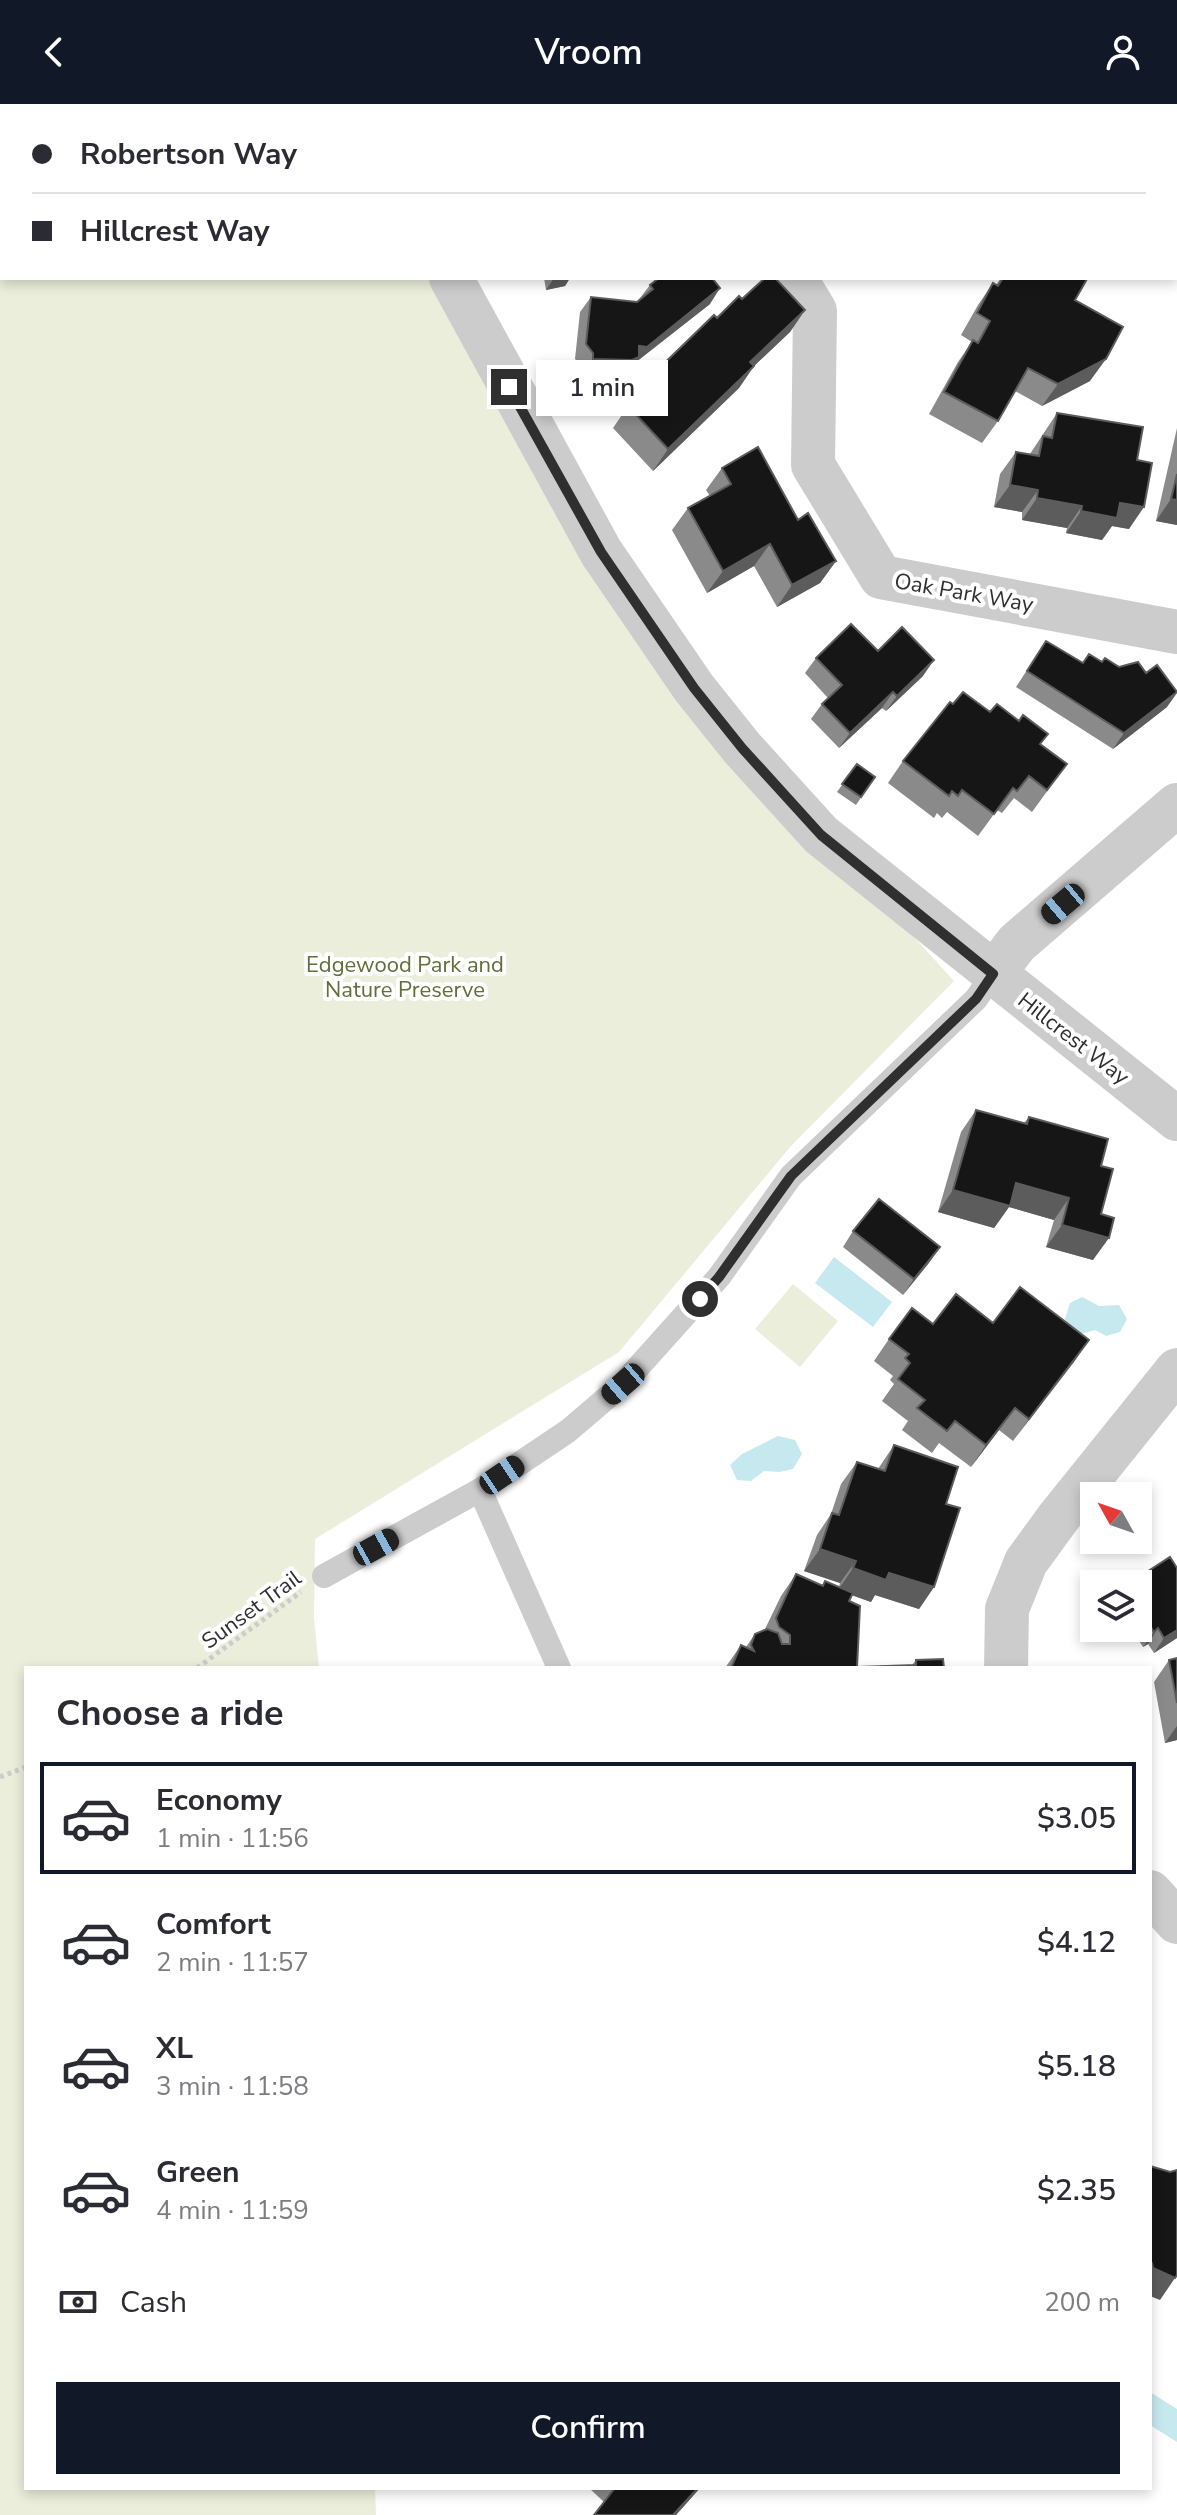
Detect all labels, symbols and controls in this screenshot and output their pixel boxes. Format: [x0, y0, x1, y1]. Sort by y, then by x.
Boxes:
text: Vroom [534, 28, 643, 77]
icon: back [32, 30, 76, 74]
icon: person [1101, 30, 1145, 74]
text: Robertson Way [80, 134, 297, 175]
text: Hillcrest Way [80, 211, 270, 252]
callout: 1 min [537, 359, 669, 415]
route end [491, 369, 527, 405]
text: 1 min [569, 370, 635, 405]
street label: Oak Park Way [892, 566, 1036, 620]
car [1037, 879, 1089, 929]
park label: Edgewood Park and Nature Preserve [306, 950, 504, 1005]
street label: Hillcrest Way [1011, 986, 1136, 1092]
route start [682, 1281, 718, 1317]
car [597, 1359, 649, 1409]
car [475, 1452, 529, 1498]
north arrow [1080, 1482, 1152, 1554]
map controls [1080, 1482, 1152, 1642]
car [349, 1525, 403, 1569]
street label: Sunset Trail [196, 1563, 308, 1656]
button: layers [1080, 1570, 1152, 1642]
text: Choose a ride [56, 1689, 284, 1738]
text: Economy [156, 1780, 282, 1821]
icon: car [60, 1782, 132, 1854]
text: $3.05 [1037, 1798, 1116, 1839]
text: 1 min · 11:56 [156, 1821, 309, 1856]
text: Comfort [156, 1904, 271, 1945]
icon: car [60, 1906, 132, 1978]
text: $4.12 [1037, 1922, 1116, 1963]
text: 2 min · 11:57 [156, 1945, 309, 1980]
text: XL [156, 2028, 193, 2069]
icon: car [60, 2030, 132, 2102]
text: $5.18 [1037, 2046, 1116, 2087]
text: 3 min · 11:58 [156, 2069, 309, 2104]
text: Green [156, 2152, 240, 2193]
icon: car [60, 2154, 132, 2226]
text: $2.35 [1037, 2170, 1116, 2211]
text: 4 min · 11:59 [156, 2193, 309, 2228]
icon: cash [56, 2280, 100, 2324]
text: Cash [120, 2282, 187, 2323]
text: 200 m [1044, 2285, 1120, 2320]
button: Confirm [56, 2382, 1120, 2474]

